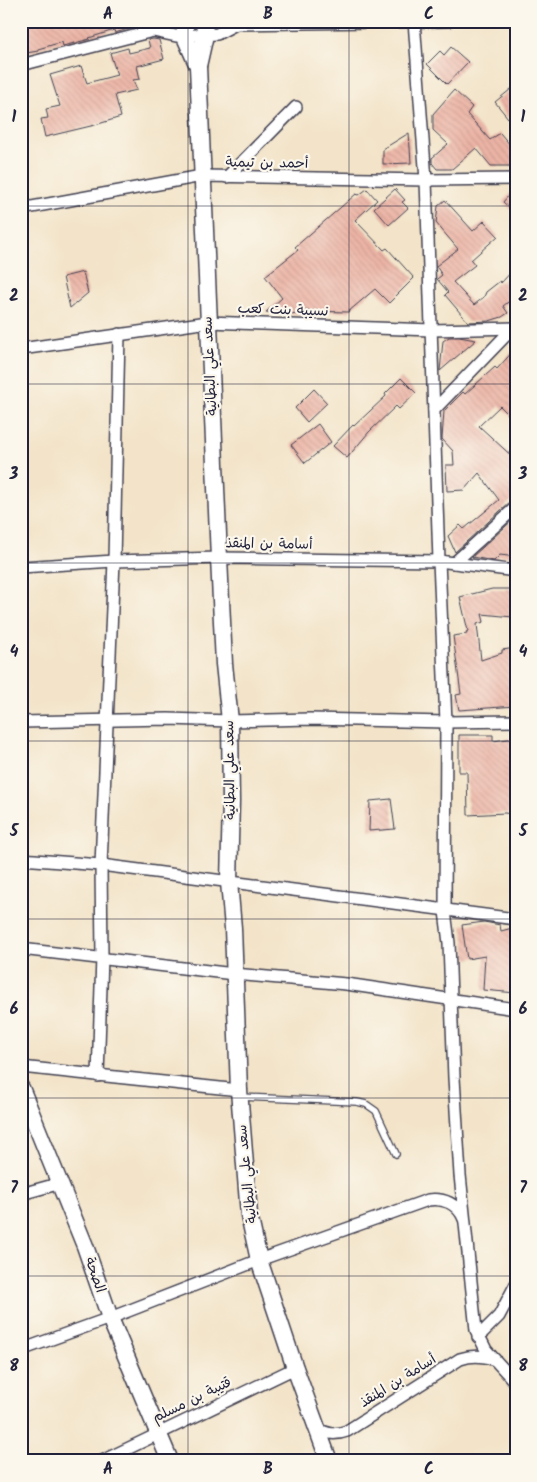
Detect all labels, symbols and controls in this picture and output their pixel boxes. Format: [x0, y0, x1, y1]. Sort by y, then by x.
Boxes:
text: A [103, 2, 113, 27]
text: B [263, 2, 273, 27]
text: C [424, 2, 434, 27]
text: 1 [12, 105, 17, 130]
text: 1 [521, 105, 526, 130]
street label: أحمد بن تيمية [225, 151, 309, 175]
text: 2 [9, 284, 19, 309]
text: 2 [518, 284, 528, 309]
street label: نسيبة بنت كعب [237, 297, 329, 323]
street label: سعد علي البطانية [196, 316, 225, 416]
text: 3 [9, 462, 19, 487]
text: 3 [518, 462, 528, 487]
street label: أسامة بن المنقذ [225, 532, 313, 556]
text: 4 [10, 640, 19, 665]
text: 4 [519, 640, 528, 665]
street label: سعد علي البطانية [218, 720, 243, 820]
text: 5 [9, 819, 20, 844]
text: 5 [518, 819, 529, 844]
text: 6 [10, 997, 19, 1022]
text: 6 [519, 997, 528, 1022]
street label: سعد علي البطانية [231, 1123, 264, 1225]
text: 7 [10, 1176, 18, 1201]
text: 7 [519, 1176, 527, 1201]
street label: الصحة [79, 1254, 111, 1296]
street label: أسامة بن المنقذ [355, 1348, 441, 1413]
text: 8 [9, 1354, 19, 1379]
text: 8 [518, 1354, 528, 1379]
street label: قتيبة بن مسلم [149, 1371, 235, 1429]
text: A [103, 1457, 113, 1482]
text: B [263, 1457, 273, 1482]
text: C [424, 1457, 434, 1482]

